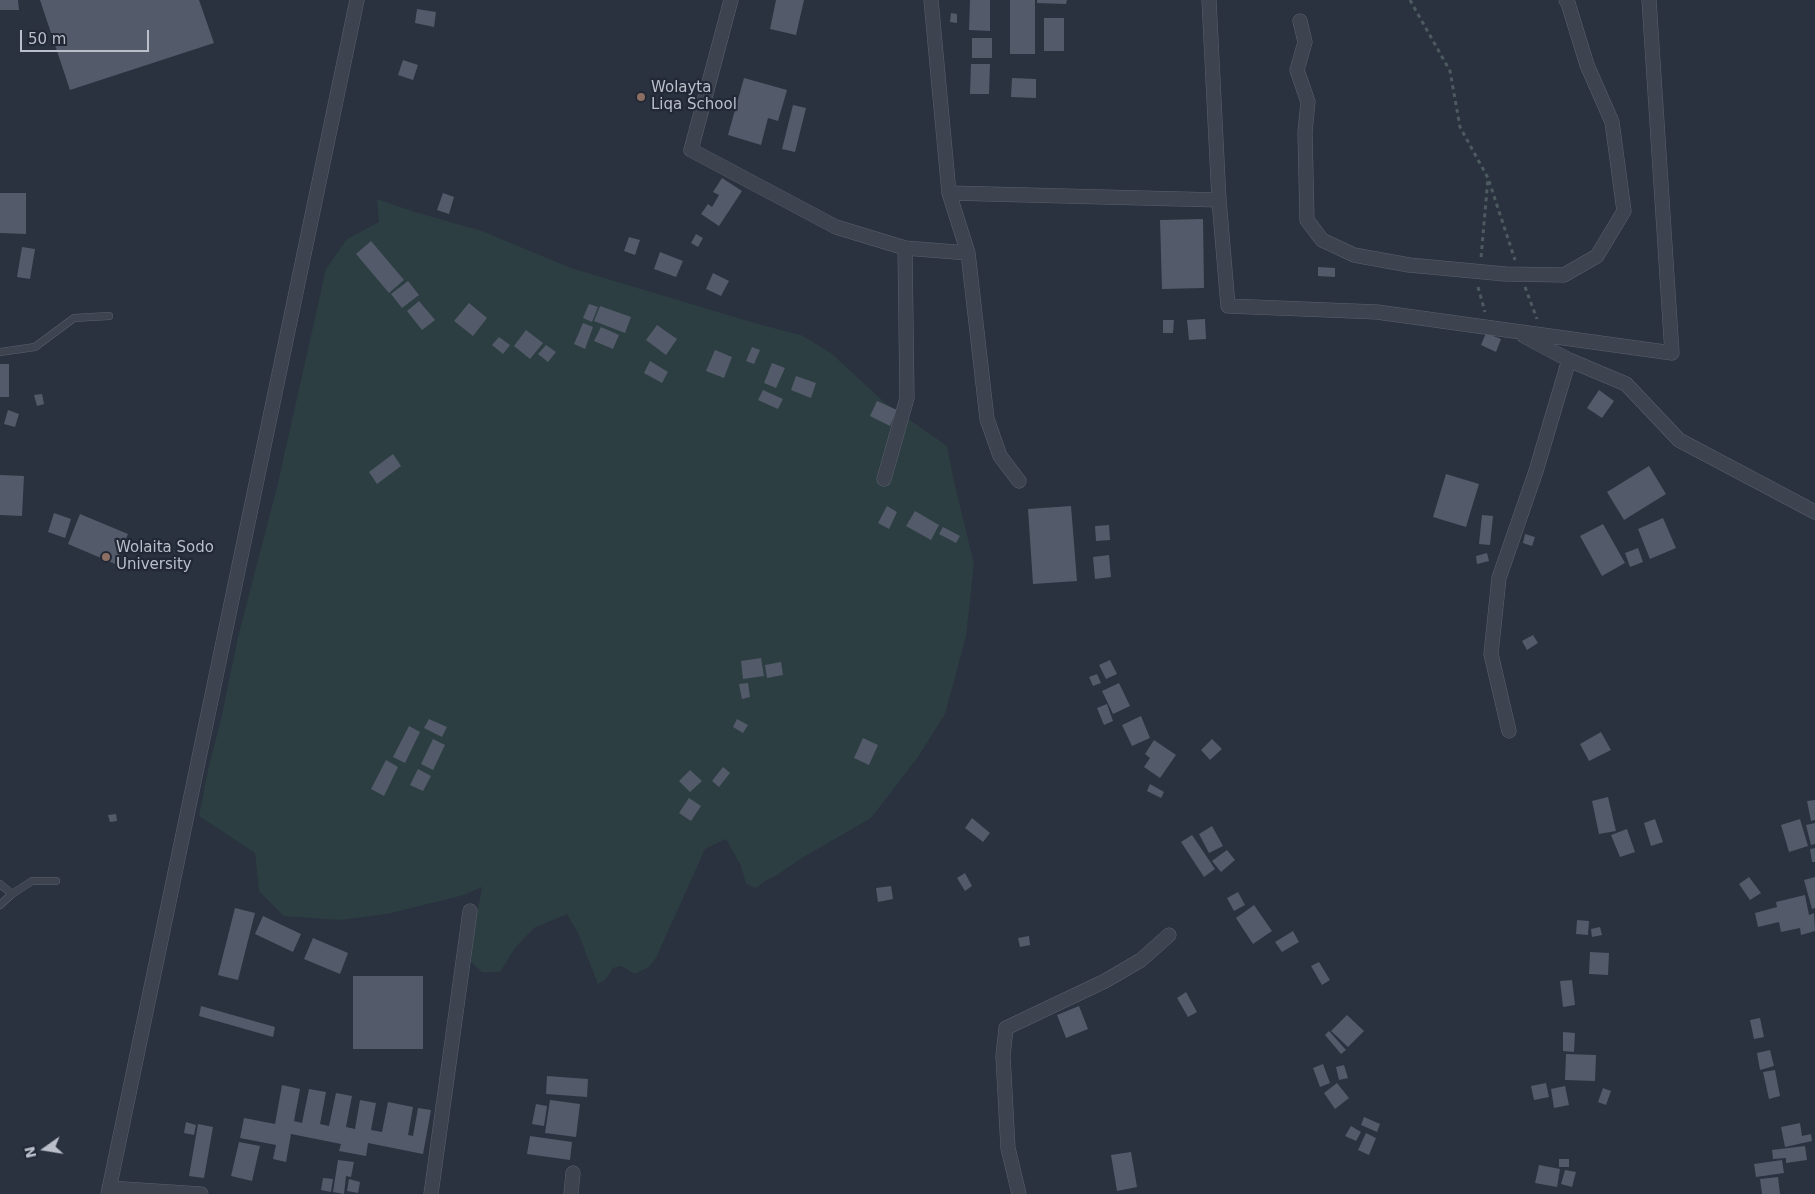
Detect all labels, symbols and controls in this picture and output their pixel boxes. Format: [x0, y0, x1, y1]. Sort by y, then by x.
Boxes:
scale bar [22, 20, 151, 52]
text: 50 m [28, 30, 66, 48]
place label: Wolayta Liqa School [651, 79, 737, 114]
marker: Wolayta Liqa School [635, 91, 647, 103]
place label: Wolaita Sodo University [116, 539, 214, 574]
marker: Wolaita Sodo University [100, 551, 112, 563]
north arrow [20, 1124, 70, 1174]
text: N [21, 1145, 39, 1160]

